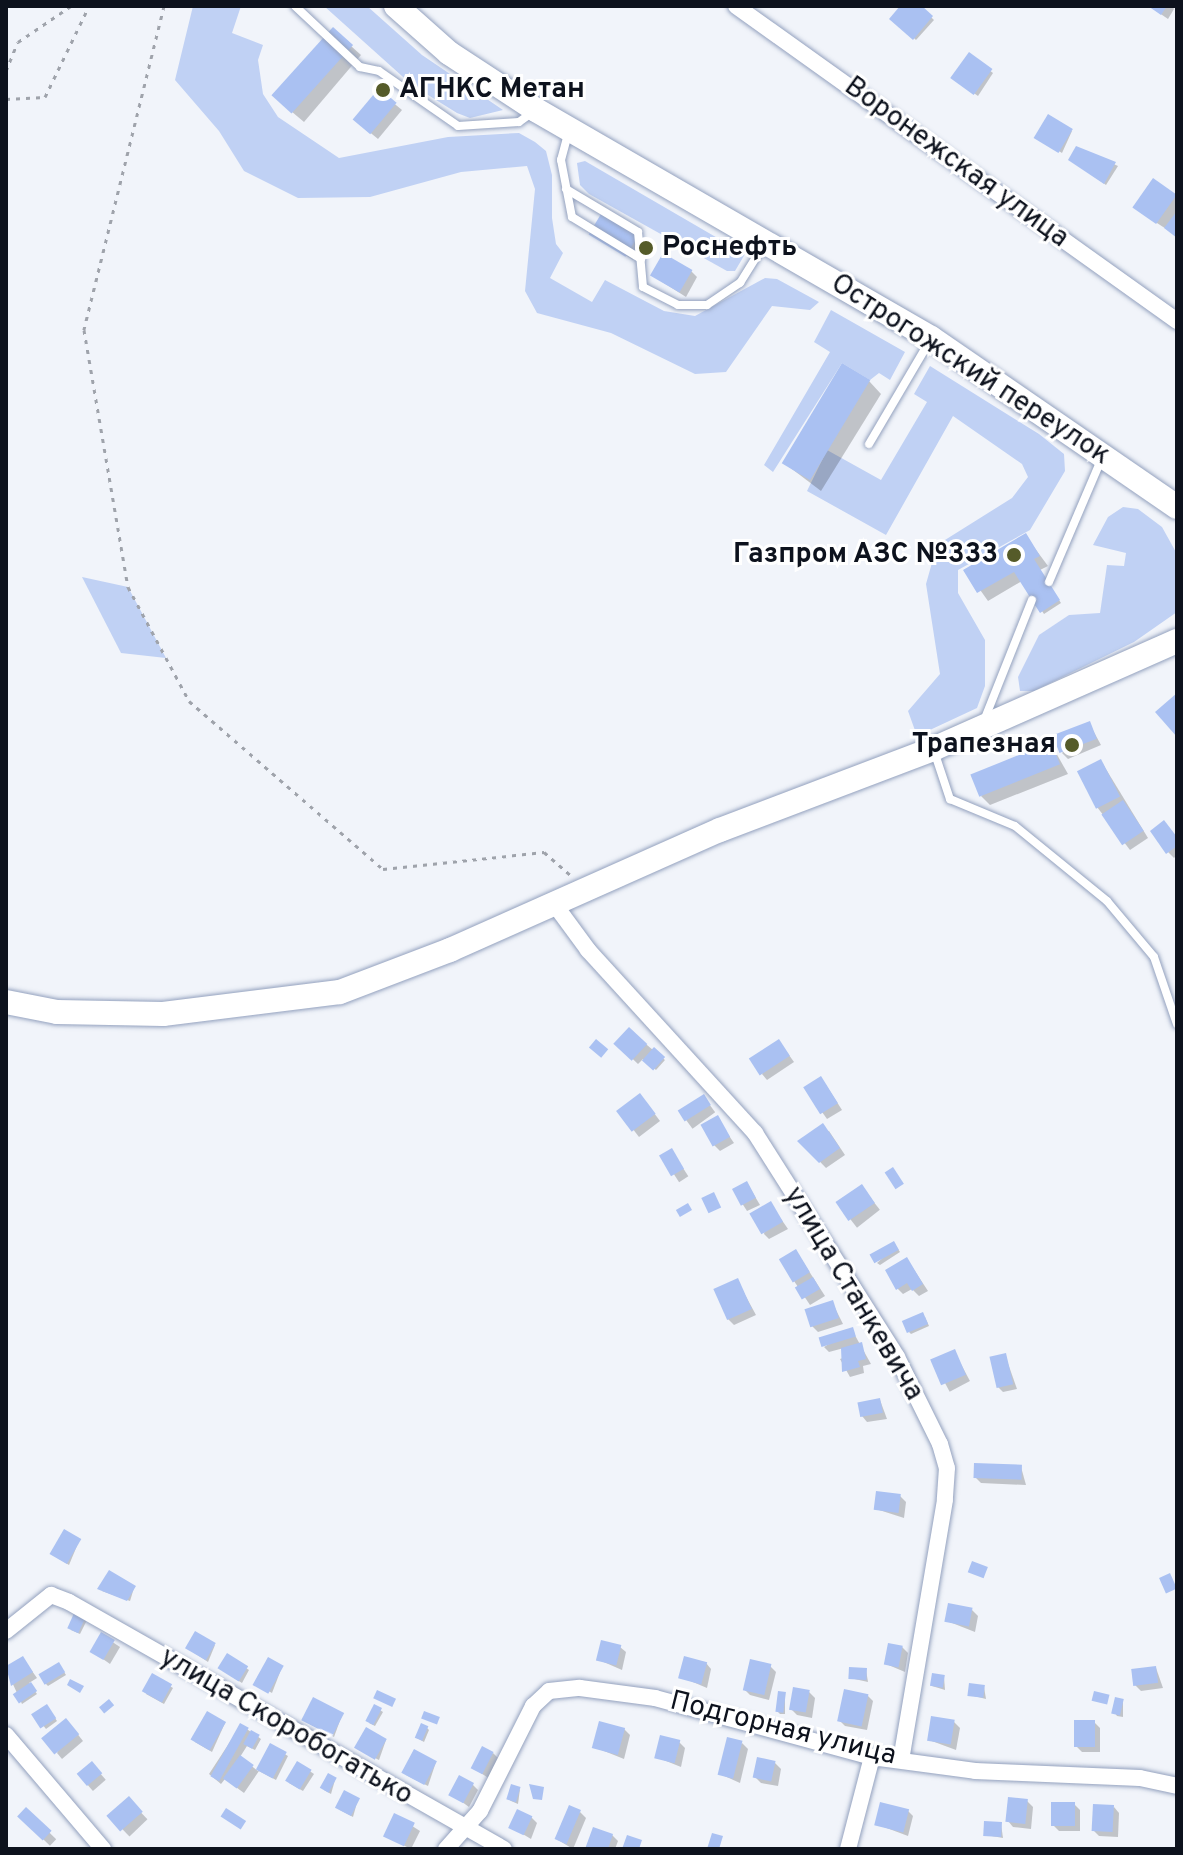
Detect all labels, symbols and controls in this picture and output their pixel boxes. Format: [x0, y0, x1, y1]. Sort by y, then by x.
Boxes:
street label: Воронежская улица [837, 70, 1075, 256]
place label: АГНКС Метан [399, 73, 585, 107]
marker: АГНКС Метан [374, 81, 392, 99]
place label: Роснефть [662, 231, 797, 265]
marker: Роснефть [637, 239, 655, 257]
street label: Острогожский переулок [824, 267, 1116, 473]
place label: Газпром АЗС №333 [732, 538, 998, 572]
marker: Газпром АЗС №333 [1005, 546, 1023, 564]
place label: Трапезная [912, 728, 1056, 762]
marker: Трапезная [1063, 736, 1081, 754]
street label: улица Станкевича [776, 1181, 930, 1407]
street label: улица Скоробогатько [154, 1641, 418, 1813]
street label: Подгорная улица [666, 1685, 900, 1773]

